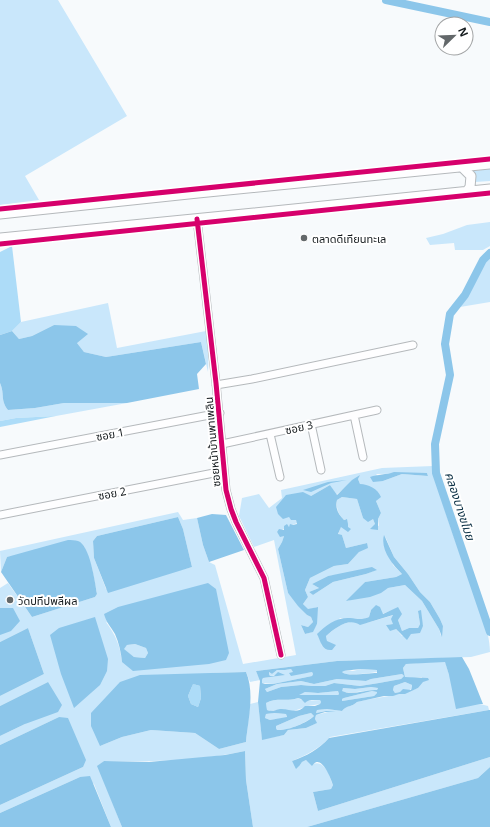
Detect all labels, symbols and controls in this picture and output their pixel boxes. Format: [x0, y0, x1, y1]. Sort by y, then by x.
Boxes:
north arrow [434, 16, 474, 56]
text: N [455, 25, 472, 39]
place label: ตลาดดีเทียนทะเล [312, 231, 386, 246]
marker: ตลาดดีเทียนทะเล [299, 233, 309, 243]
street label: ซอยหน้าบ้านพาเพลิน [201, 396, 223, 488]
street label: ซอย 3 [284, 417, 314, 437]
street label: ซอย 1 [95, 424, 125, 444]
water label: คลองบางขโมย [441, 470, 479, 543]
street label: ซอย 2 [97, 483, 127, 503]
place label: วัดปทีปพลีผล [18, 593, 78, 608]
marker: วัดปทีปพลีผล [5, 595, 15, 605]

